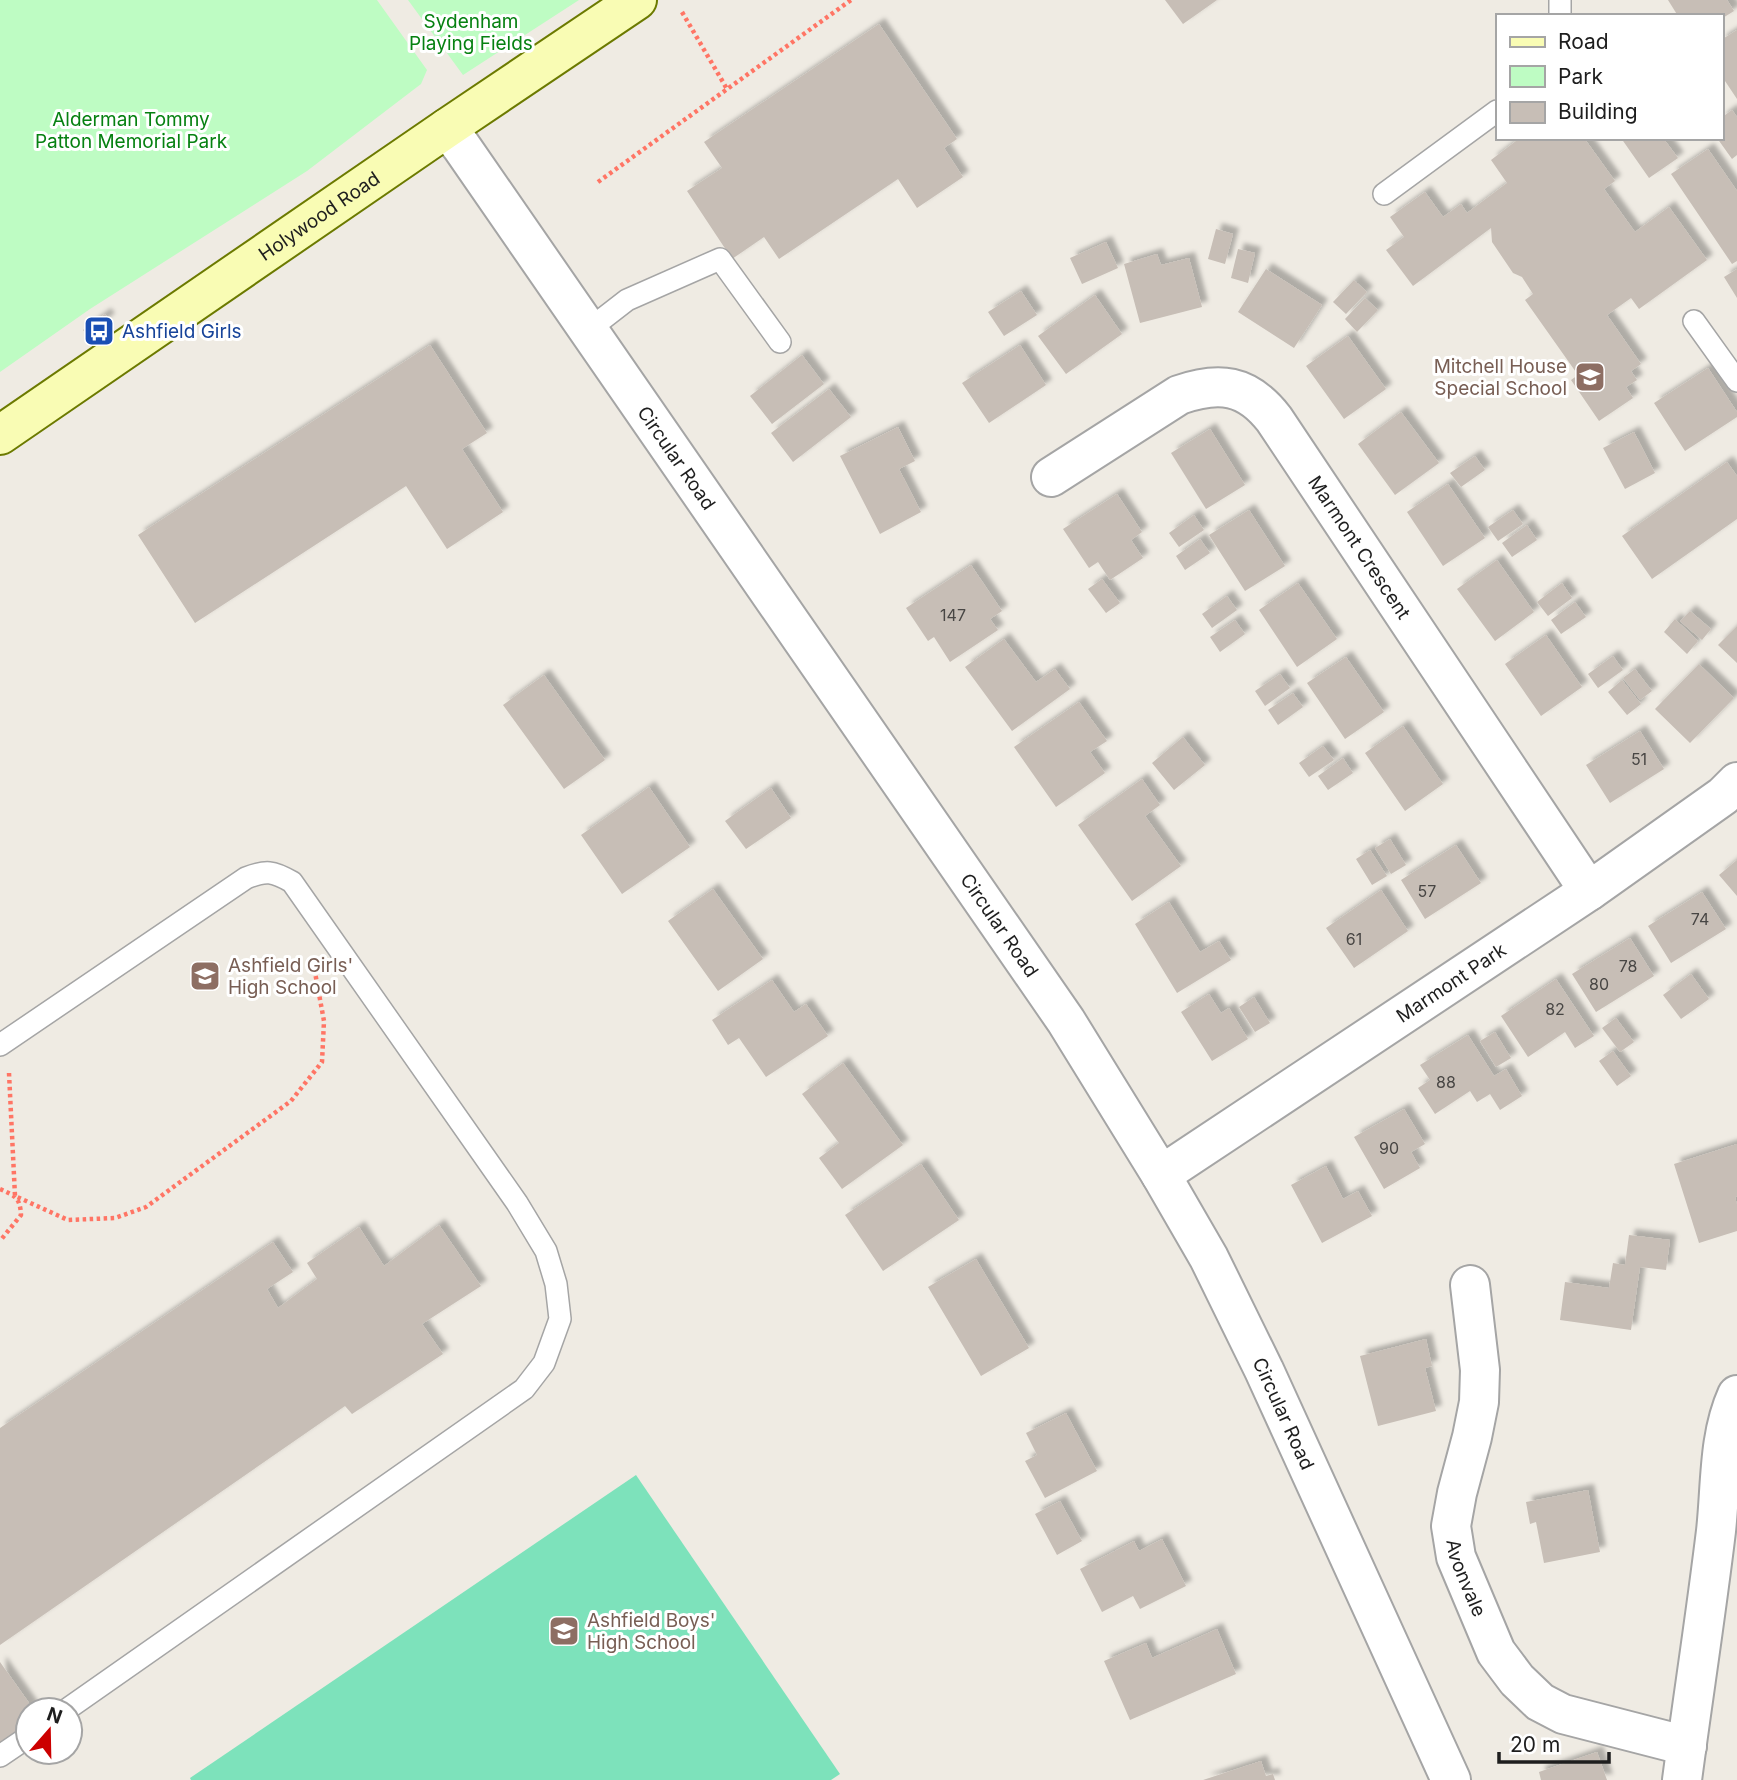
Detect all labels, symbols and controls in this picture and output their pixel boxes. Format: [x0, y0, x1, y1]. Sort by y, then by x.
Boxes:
park label: Sydenham Playing Fields [409, 10, 533, 55]
legend [1496, 14, 1723, 140]
text: Road [1558, 29, 1609, 54]
text: Park [1558, 64, 1603, 89]
text: Building [1558, 99, 1638, 124]
park label: Alderman Tommy Patton Memorial Park [35, 108, 228, 153]
street label: Holywood Road [254, 166, 384, 266]
bus stop icon: Ashfield Girls [82, 314, 116, 348]
place label: Ashfield Girls [122, 320, 242, 343]
place label: Mitchell House Special School [1434, 355, 1567, 400]
school or university icon: Mitchell House Special School [1573, 360, 1607, 394]
street label: Circular Road [633, 402, 721, 514]
street label: Marmont Crescent [1304, 471, 1416, 623]
house number: 147 [940, 605, 966, 625]
house number: 51 [1631, 749, 1647, 769]
street label: Circular Road [956, 869, 1044, 981]
house number: 57 [1418, 881, 1436, 901]
house number: 74 [1691, 909, 1709, 929]
house number: 61 [1346, 929, 1362, 949]
street label: Marmont Park [1392, 938, 1511, 1027]
place label: Ashfield Girls' High School [228, 954, 353, 999]
house number: 78 [1619, 956, 1637, 976]
school or university icon: Ashfield Girls' High School [188, 959, 222, 993]
house number: 80 [1589, 974, 1609, 994]
house number: 82 [1545, 999, 1565, 1019]
house number: 88 [1436, 1072, 1456, 1092]
house number: 90 [1379, 1138, 1399, 1158]
street label: Circular Road [1248, 1354, 1319, 1473]
street label: Avonvale [1442, 1537, 1491, 1620]
place label: Ashfield Boys' High School [587, 1609, 716, 1654]
school or university icon: Ashfield Boys' High School [547, 1614, 581, 1648]
north arrow [14, 1696, 84, 1766]
text: N [44, 1702, 65, 1729]
scale bar [1499, 1720, 1609, 1764]
text: 20 m [1510, 1732, 1560, 1757]

